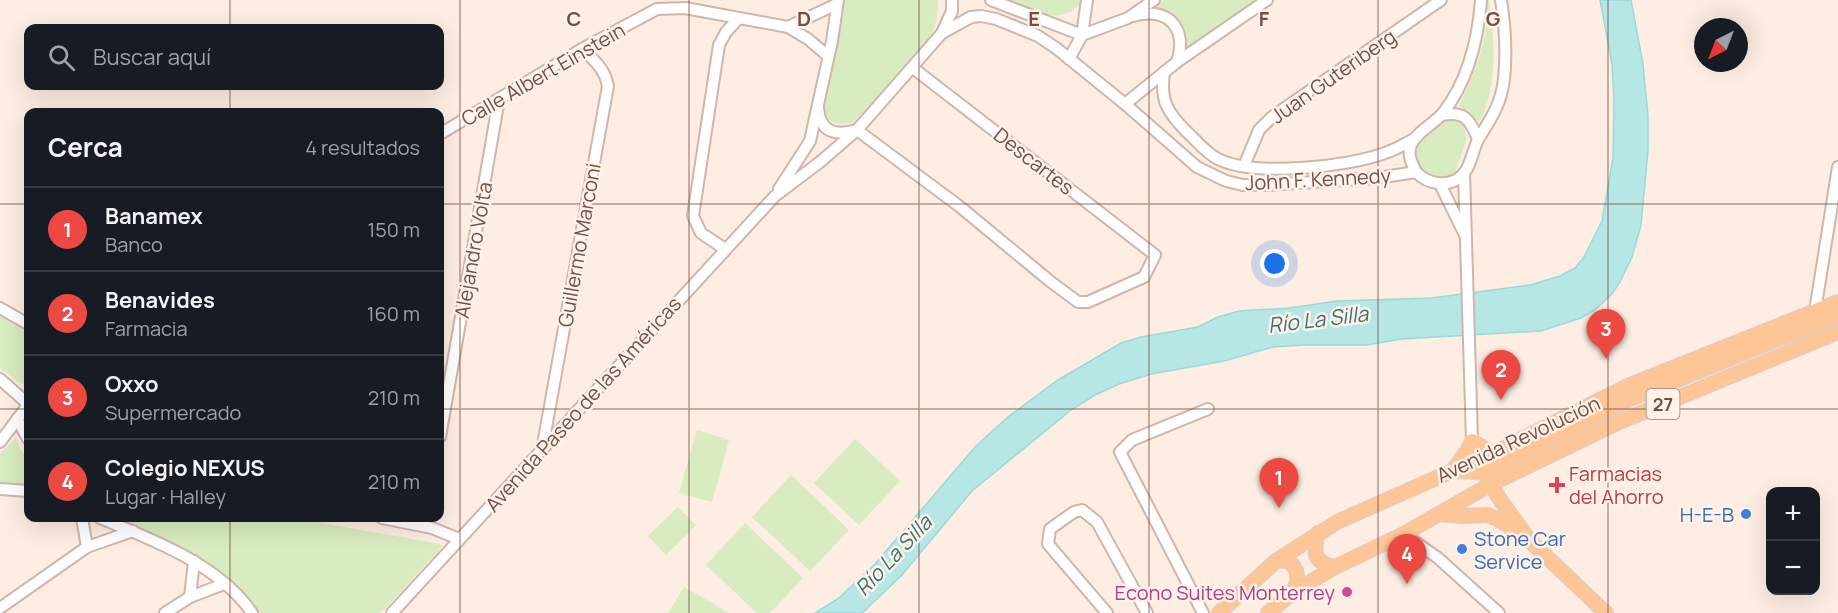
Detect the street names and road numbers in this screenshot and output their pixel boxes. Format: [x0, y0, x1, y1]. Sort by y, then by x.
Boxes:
street label: Calle Albert Einstein [457, 17, 629, 131]
street label: Juan Guteriberg [1265, 23, 1401, 129]
street label: Descartes [988, 121, 1080, 201]
street label: Guillermo Marconi [551, 161, 607, 329]
street label: John F. Kennedy [1244, 162, 1392, 196]
street label: Alejandro Volta [448, 180, 498, 320]
street label: Avenida Paseo de las Américas [479, 291, 687, 517]
street label: Avenida Revolución [1432, 389, 1604, 489]
road number: 27 [1646, 389, 1680, 419]

